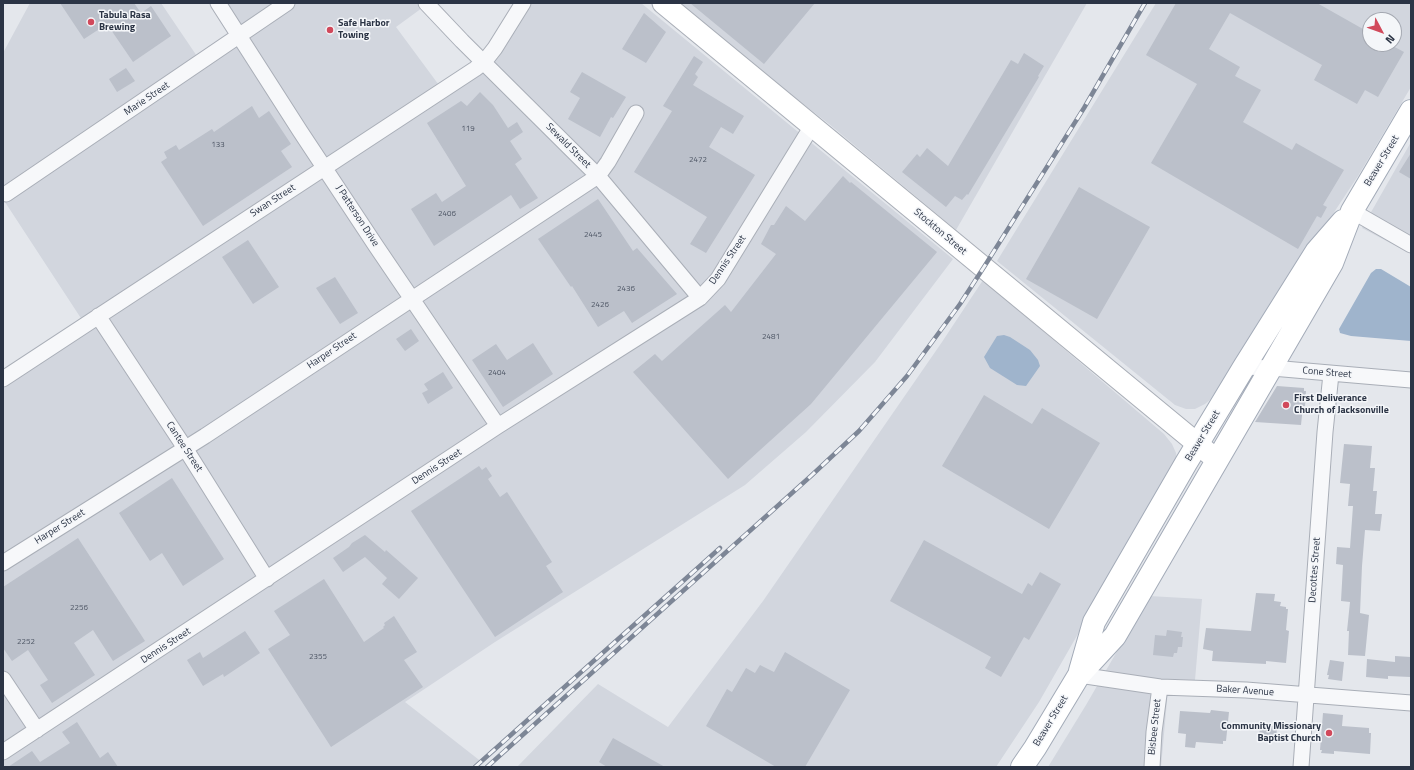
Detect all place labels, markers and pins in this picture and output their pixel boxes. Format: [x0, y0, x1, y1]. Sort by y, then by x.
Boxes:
place label: Tabula Rasa Brewing [99, 10, 151, 34]
marker: Tabula Rasa Brewing [86, 17, 96, 27]
place label: Safe Harbor Towing [338, 18, 389, 42]
marker: Safe Harbor Towing [325, 25, 335, 35]
place label: First Deliverance Church of Jacksonville [1294, 393, 1389, 416]
marker: First Deliverance Church of Jacksonville [1281, 400, 1291, 410]
place label: Community Missionary Baptist Church [1221, 721, 1321, 744]
marker: Community Missionary Baptist Church [1324, 728, 1334, 738]

